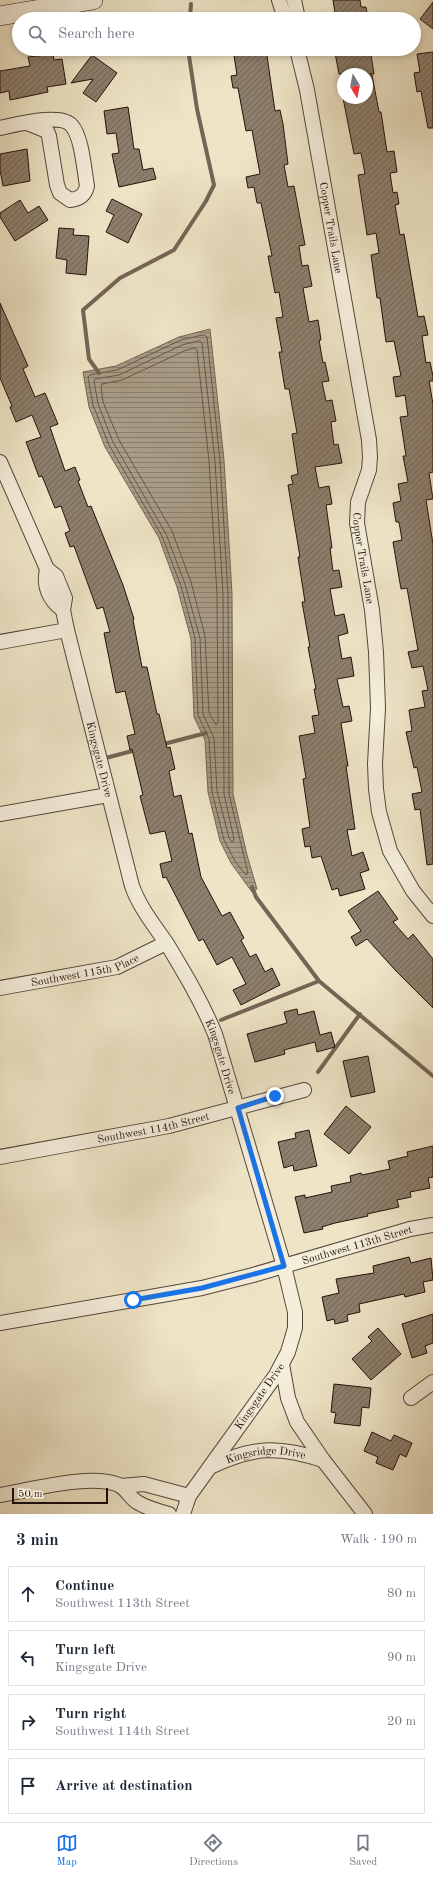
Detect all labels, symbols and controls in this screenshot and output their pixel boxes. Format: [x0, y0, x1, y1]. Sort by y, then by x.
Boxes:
search box [12, 12, 421, 56]
icon: search [26, 23, 48, 45]
text: Search here [58, 27, 135, 42]
north arrow [337, 68, 373, 104]
street label: Copper Trails Lane [316, 181, 343, 274]
street label: Copper Trails Lane [350, 512, 375, 605]
street label: Kingsgate Drive [83, 721, 113, 799]
street label: Southwest 115th Place [30, 953, 141, 989]
street label: Kingsgate Drive [202, 1018, 237, 1096]
route end [266, 1087, 284, 1105]
street label: Southwest 114th Street [97, 1111, 211, 1146]
street label: Southwest 113th Street [301, 1225, 414, 1267]
route start [124, 1291, 142, 1309]
street label: Kingsgate Drive [233, 1362, 287, 1432]
street label: Kingsridge Drive [224, 1446, 307, 1467]
scale bar [12, 1486, 108, 1505]
text: 50 m [18, 1489, 43, 1500]
text: 3 min [16, 1532, 59, 1549]
text: Walk · 190 m [340, 1533, 417, 1546]
text: Continue [55, 1579, 114, 1594]
icon: ahead [17, 1583, 39, 1605]
text: 80 m [387, 1587, 416, 1600]
text: Southwest 113th Street [55, 1597, 190, 1610]
text: Turn left [55, 1643, 115, 1658]
icon: left [17, 1647, 39, 1669]
text: 90 m [387, 1651, 416, 1664]
text: Kingsgate Drive [55, 1661, 147, 1674]
text: Turn right [55, 1707, 126, 1722]
icon: right [17, 1711, 39, 1733]
text: 20 m [387, 1715, 416, 1728]
text: Southwest 114th Street [55, 1725, 190, 1738]
icon: arrive [17, 1775, 39, 1797]
text: Arrive at destination [55, 1779, 193, 1794]
tab: Map [56, 1832, 78, 1870]
tab: Directions [189, 1832, 238, 1870]
tab: Saved [349, 1832, 377, 1870]

